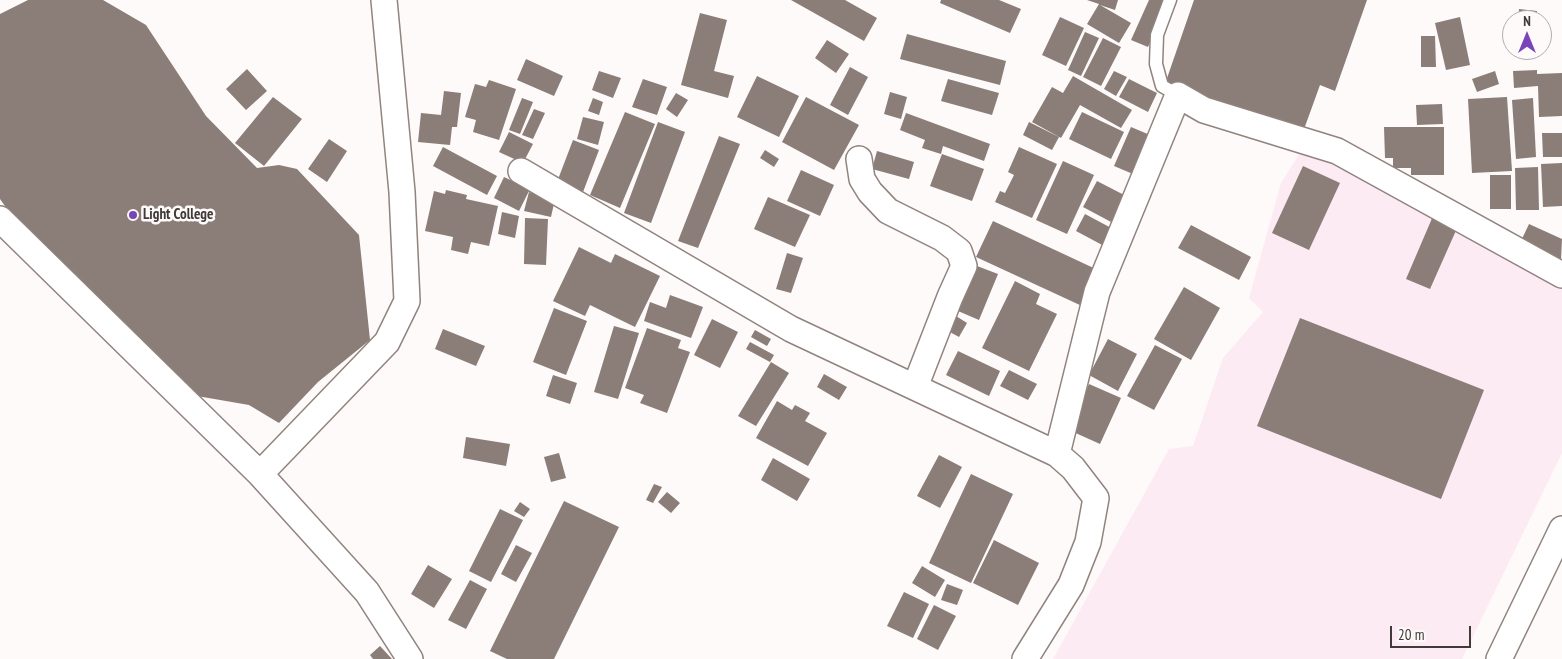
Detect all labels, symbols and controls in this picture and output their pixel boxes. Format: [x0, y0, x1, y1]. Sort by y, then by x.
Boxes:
north arrow [1502, 10, 1552, 60]
text: N [1523, 12, 1531, 30]
place label: Light College [143, 206, 213, 224]
marker: Light College [127, 209, 139, 221]
scale bar [1392, 616, 1473, 648]
text: 20 m [1398, 625, 1424, 644]

